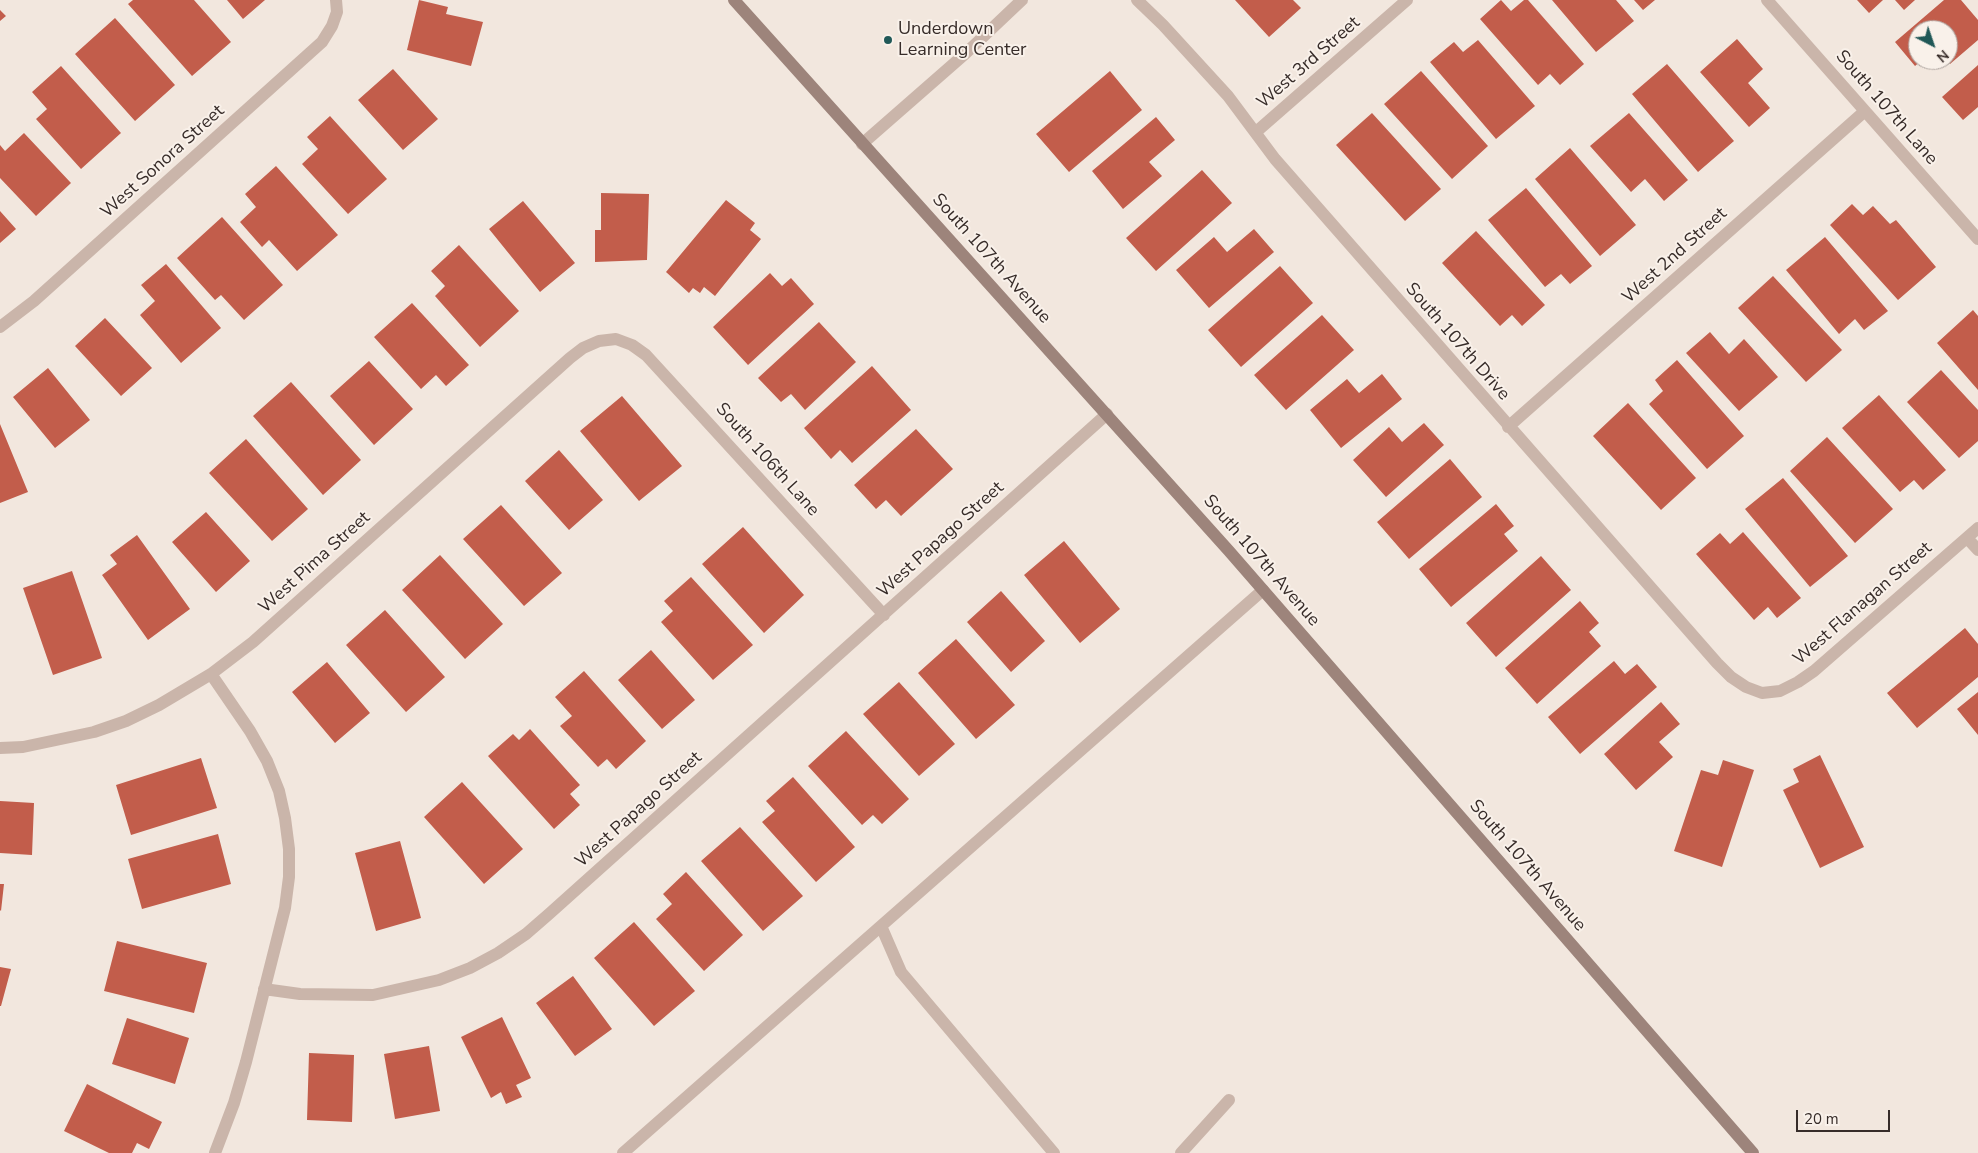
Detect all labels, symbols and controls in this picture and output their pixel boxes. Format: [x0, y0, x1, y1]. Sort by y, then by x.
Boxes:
street label: West 3rd Street [1253, 12, 1365, 114]
place label: Underdown Learning Center [898, 19, 1027, 62]
north arrow [1908, 20, 1958, 70]
marker: Underdown Learning Center [882, 34, 894, 46]
text: N [1932, 45, 1953, 67]
street label: South 107th Lane [1830, 46, 1942, 170]
street label: West Sonora Street [97, 101, 229, 223]
street label: South 107th Avenue [927, 190, 1055, 328]
street label: West 2nd Street [1618, 203, 1732, 309]
street label: South 107th Drive [1400, 279, 1514, 405]
street label: South 106th Lane [710, 399, 824, 521]
street label: West Papago Street [873, 478, 1009, 602]
street label: South 107th Avenue [1198, 491, 1324, 631]
street label: West Pima Street [255, 507, 375, 619]
street label: West Flanagan Street [1789, 538, 1937, 670]
street label: West Papago Street [571, 748, 707, 872]
street label: South 107th Avenue [1464, 796, 1590, 936]
scale bar [1798, 1100, 1892, 1132]
text: 20 m [1804, 1109, 1839, 1129]

